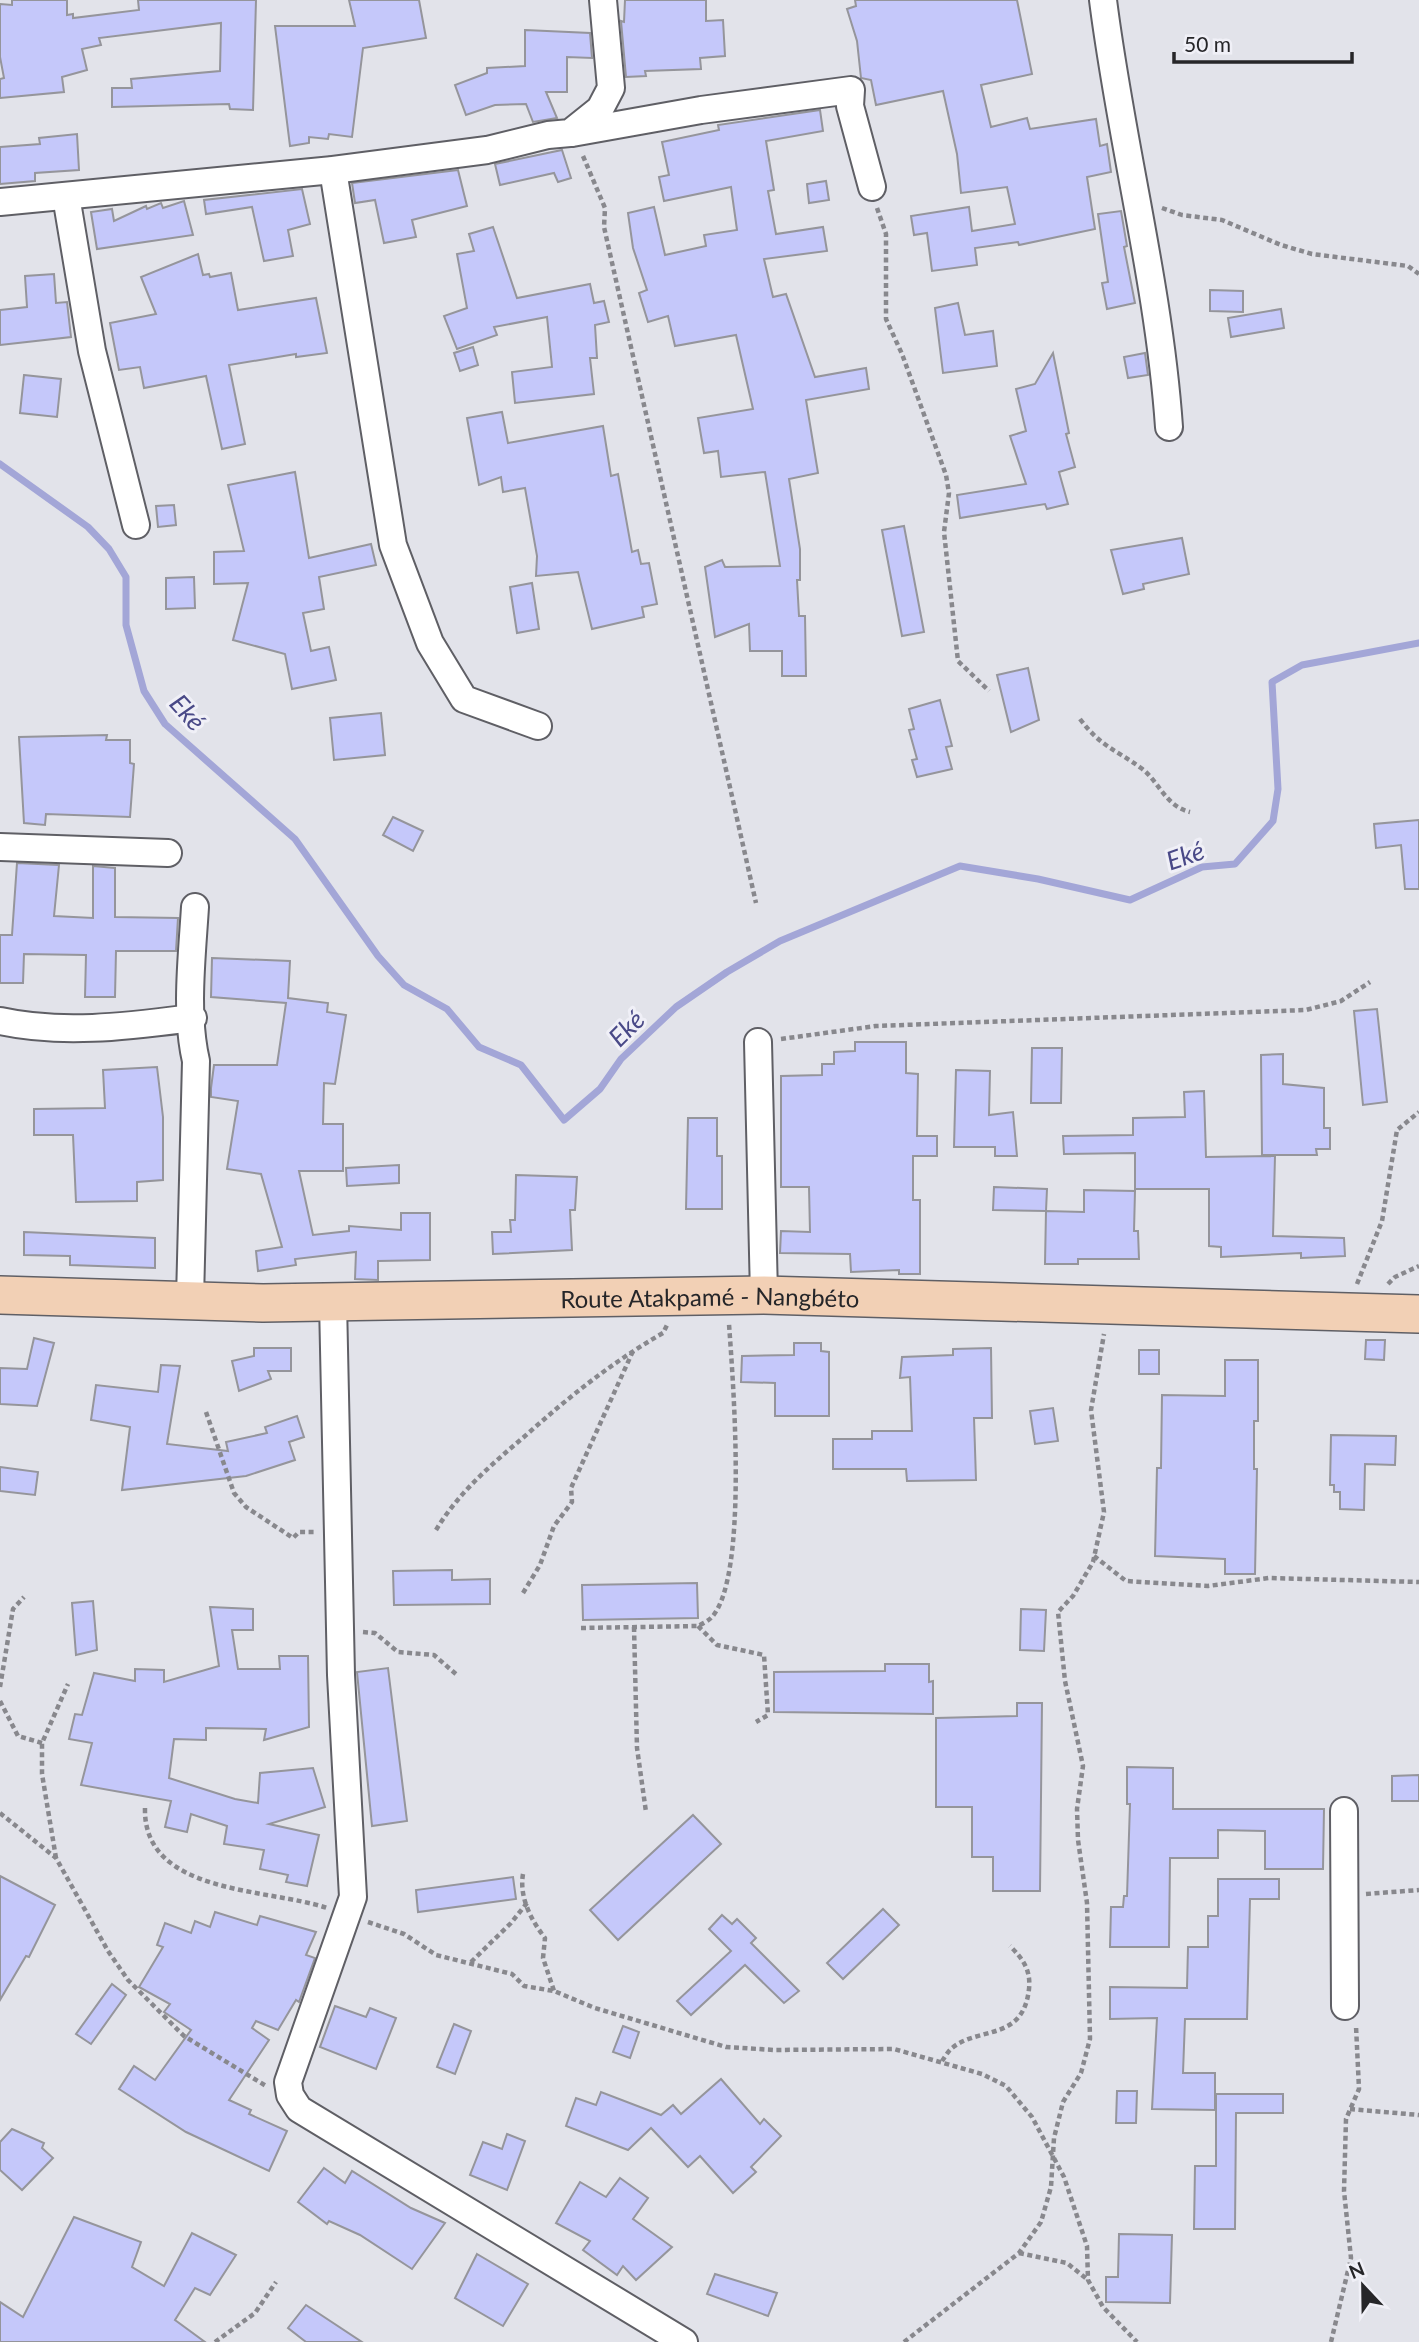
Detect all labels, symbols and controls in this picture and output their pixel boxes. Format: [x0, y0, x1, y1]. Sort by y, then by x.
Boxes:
scale bar [1174, 21, 1352, 65]
text: 50 m [1184, 31, 1231, 56]
water label: Eké [163, 687, 213, 737]
water label: Eké [1162, 834, 1208, 876]
water label: Eké [601, 1003, 651, 1053]
street label: Route Atakpamé - Nangbéto [560, 1280, 860, 1313]
north arrow [1328, 2251, 1398, 2321]
text: N [1345, 2256, 1368, 2283]

